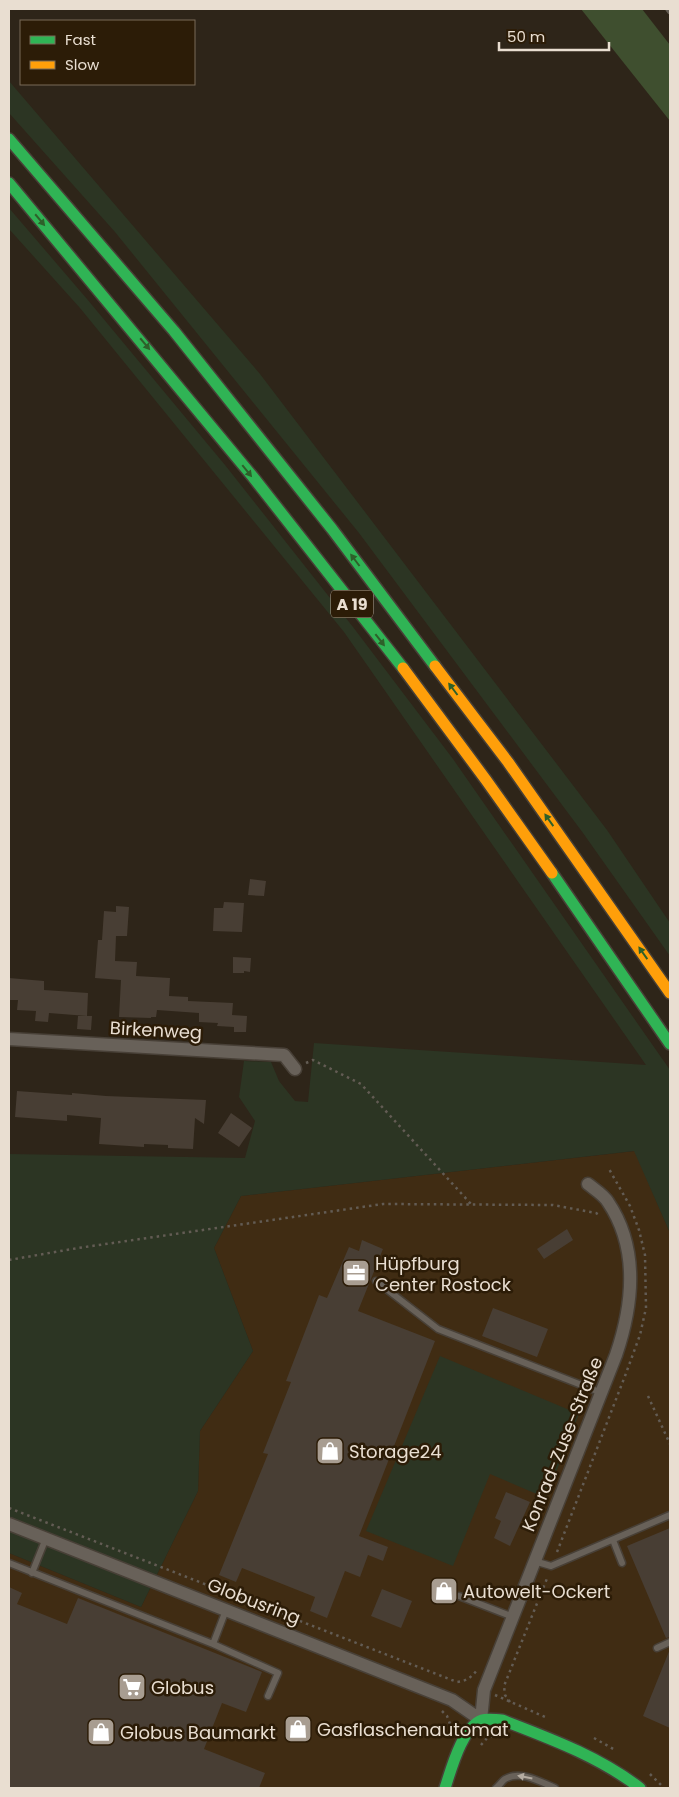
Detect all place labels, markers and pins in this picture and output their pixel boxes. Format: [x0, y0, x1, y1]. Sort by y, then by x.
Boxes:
place label: Hüpfburg Center Rostock [375, 1251, 512, 1297]
office icon: Hüpfburg Center Rostock [341, 1258, 371, 1288]
shop icon: Storage24 [315, 1436, 345, 1466]
place label: Storage24 [349, 1439, 442, 1464]
shop icon: Autowelt-Ockert [429, 1576, 459, 1606]
place label: Autowelt-Ockert [463, 1579, 610, 1604]
supermarket icon: Globus [117, 1672, 147, 1702]
place label: Globus [151, 1675, 214, 1700]
shop icon: Gasflaschenautomat [283, 1714, 313, 1744]
shop icon: Globus Baumarkt [86, 1717, 116, 1747]
place label: Gasflaschenautomat [317, 1717, 509, 1742]
place label: Globus Baumarkt [120, 1720, 276, 1745]

